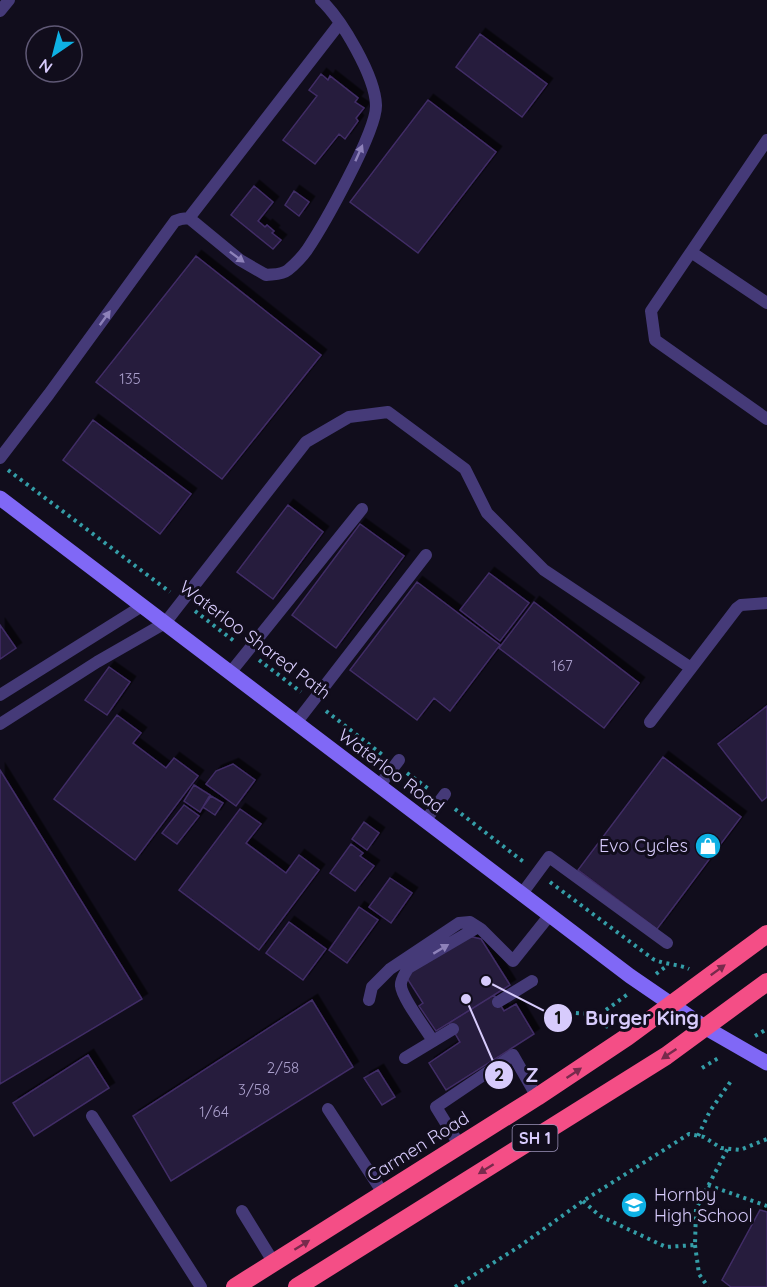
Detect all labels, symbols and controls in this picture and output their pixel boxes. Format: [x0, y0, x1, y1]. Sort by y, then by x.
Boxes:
north arrow [24, 24, 84, 84]
text: N [35, 55, 56, 78]
one-way arrow [354, 144, 364, 162]
one-way arrow [229, 250, 244, 262]
one-way arrow [99, 310, 111, 326]
house number: 135 [119, 369, 141, 388]
street label: Waterloo Shared Path [175, 575, 336, 704]
house number: 167 [551, 656, 573, 675]
street label: Waterloo Road [334, 723, 449, 818]
shop icon: Evo Cycles [693, 831, 723, 861]
place label: Evo Cycles [599, 834, 688, 857]
one-way arrow [433, 943, 449, 954]
one-way arrow [710, 964, 725, 976]
callout: Burger King [543, 999, 711, 1037]
text: Burger King [585, 1005, 699, 1030]
text: 1 [554, 1006, 562, 1029]
one-way arrow [661, 1048, 677, 1059]
callout: Z [484, 1056, 551, 1094]
house number: 2/58 [267, 1058, 299, 1077]
text: Z [526, 1062, 539, 1087]
text: 2 [494, 1063, 504, 1086]
one-way arrow [565, 1067, 581, 1079]
house number: 3/58 [238, 1080, 270, 1099]
house number: 1/64 [199, 1102, 229, 1121]
street label: Carmen Road [362, 1106, 473, 1187]
road number: SH 1 [512, 1125, 558, 1151]
one-way arrow [478, 1163, 494, 1174]
place label: Hornby High School [654, 1183, 753, 1227]
school or university icon: Hornby High School [619, 1190, 649, 1220]
one-way arrow [294, 1239, 310, 1250]

